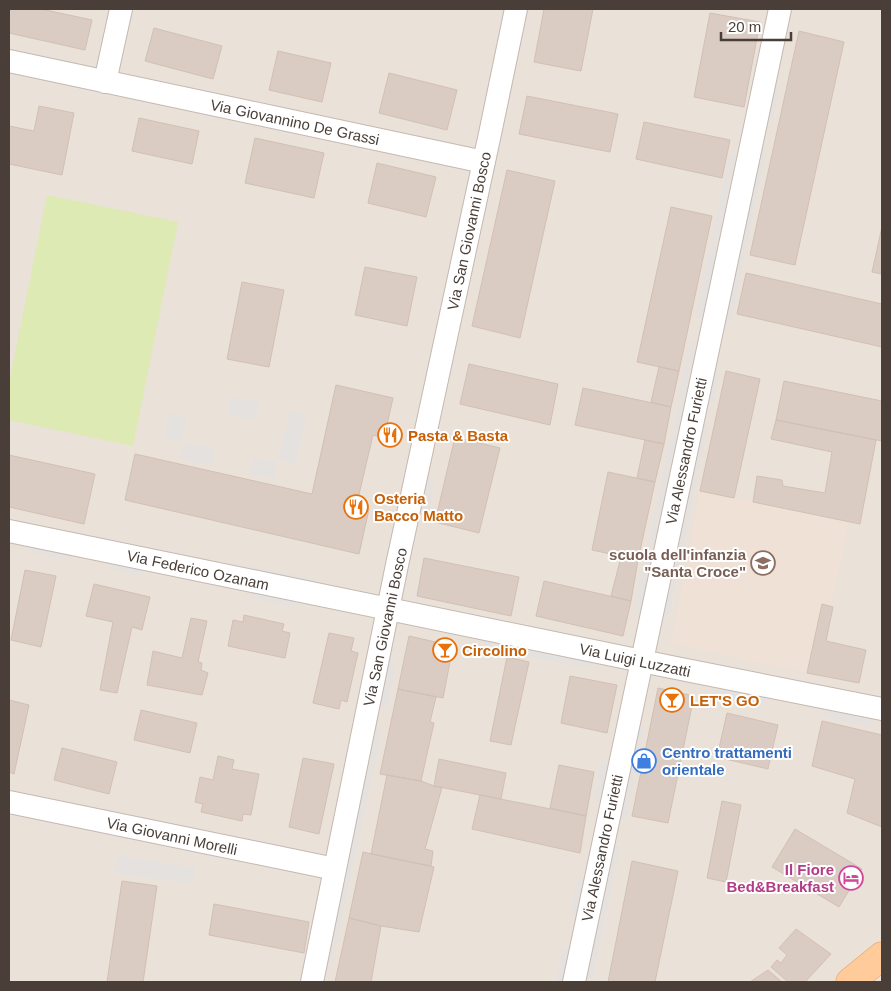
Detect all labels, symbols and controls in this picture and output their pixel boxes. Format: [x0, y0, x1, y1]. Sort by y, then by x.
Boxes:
scale bar [721, 10, 791, 42]
text: 20 m [728, 18, 761, 35]
street label: Via Giovannino De Grassi [209, 96, 381, 148]
street label: Via San Giovanni Bosco [444, 150, 494, 312]
street label: Via Alessandro Furietti [662, 376, 710, 526]
restaurant icon: Pasta & Basta [377, 422, 403, 448]
place label: Pasta & Basta [408, 427, 509, 444]
place label: Osteria Bacco Matto [374, 490, 463, 524]
restaurant icon: Osteria Bacco Matto [343, 494, 369, 520]
street label: Via San Giovanni Bosco [360, 546, 410, 708]
place label: scuola dell'infanzia "Santa Croce" [609, 546, 747, 580]
street label: Via Federico Ozanam [125, 547, 271, 593]
school or university icon: scuola dell'infanzia "Santa Croce" [750, 550, 776, 576]
bar icon: Circolino [432, 637, 458, 663]
street label: Via Luigi Luzzatti [578, 640, 692, 680]
place label: Circolino [462, 642, 527, 659]
bar icon: LET'S GO [659, 687, 685, 713]
place label: LET'S GO [690, 692, 760, 709]
place label: Centro trattamenti orientale [662, 744, 792, 778]
shop icon: Centro trattamenti orientale [631, 748, 657, 774]
street label: Via Alessandro Furietti [578, 773, 626, 923]
street label: Via Giovanni Morelli [105, 814, 239, 858]
place label: Il Fiore Bed&Breakfast [726, 861, 834, 895]
hotel icon: Il Fiore Bed&Breakfast [838, 865, 864, 891]

